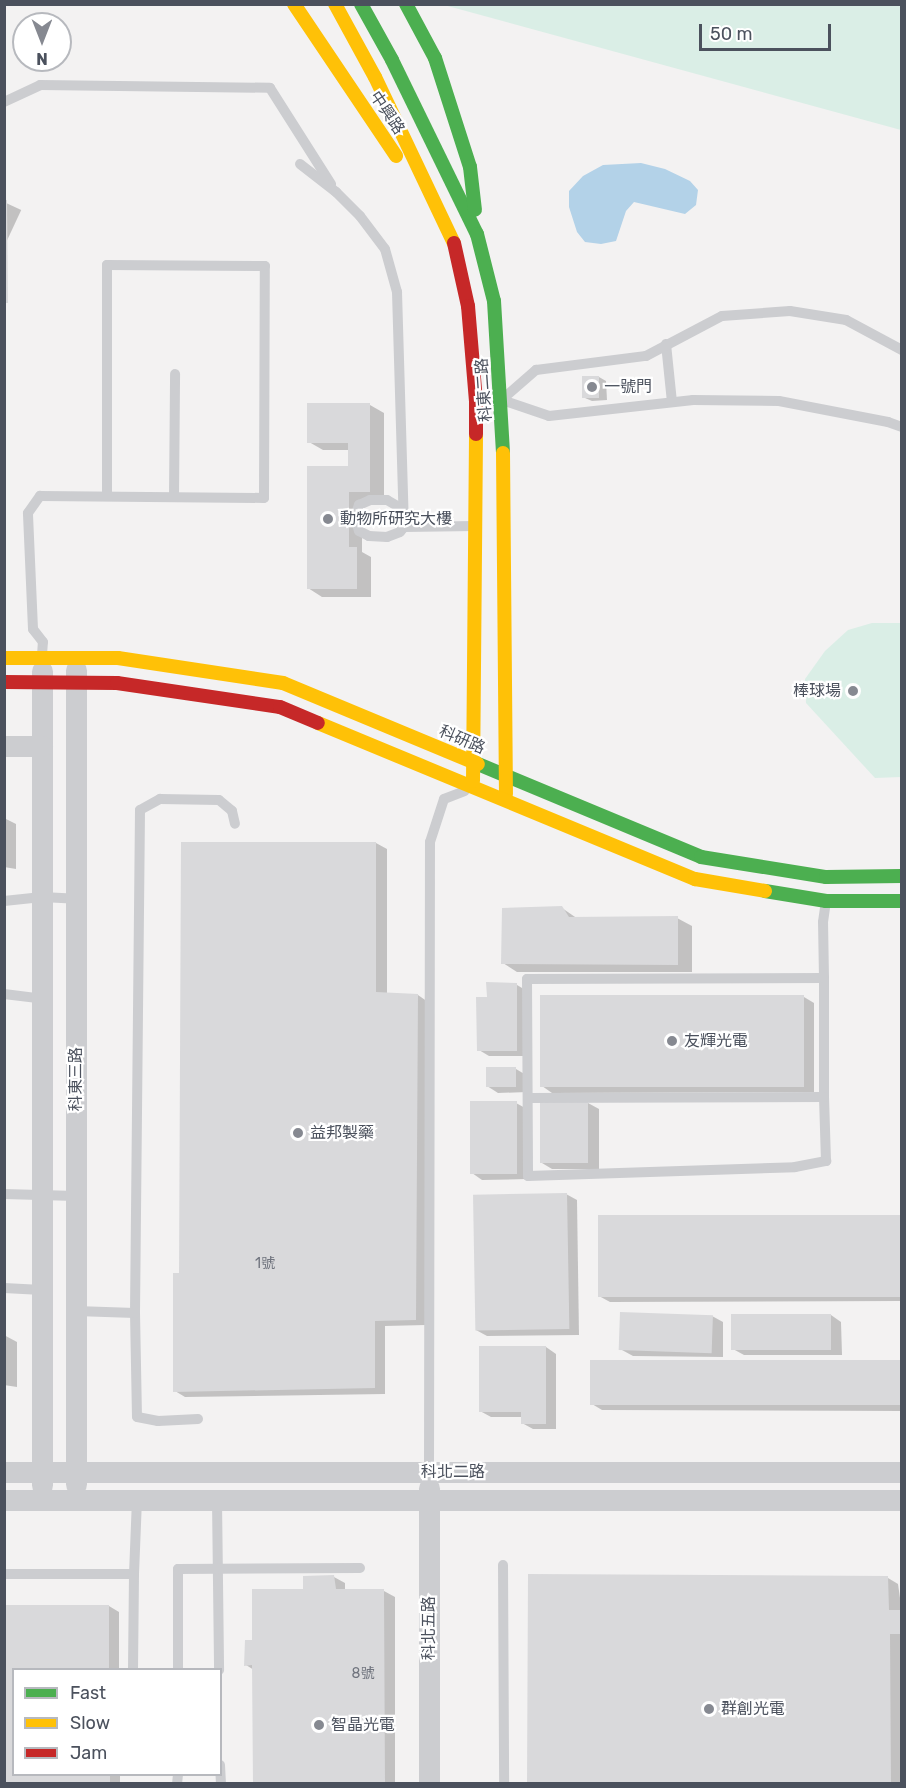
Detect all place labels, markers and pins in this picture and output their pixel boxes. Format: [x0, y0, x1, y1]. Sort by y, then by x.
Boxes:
place label: 一號門 [604, 377, 652, 397]
marker: 一號門 [585, 380, 599, 394]
place label: 動物所研究大樓 [340, 509, 452, 529]
marker: 動物所研究大樓 [321, 512, 335, 526]
place label: 棒球場 [793, 681, 841, 701]
marker: 棒球場 [846, 684, 860, 698]
place label: 友輝光電 [684, 1031, 748, 1051]
marker: 友輝光電 [665, 1034, 679, 1048]
place label: 益邦製藥 [310, 1123, 374, 1143]
marker: 益邦製藥 [291, 1126, 305, 1140]
place label: 群創光電 [721, 1699, 785, 1719]
marker: 群創光電 [702, 1702, 716, 1716]
place label: 智晶光電 [331, 1715, 395, 1735]
marker: 智晶光電 [312, 1718, 326, 1732]

